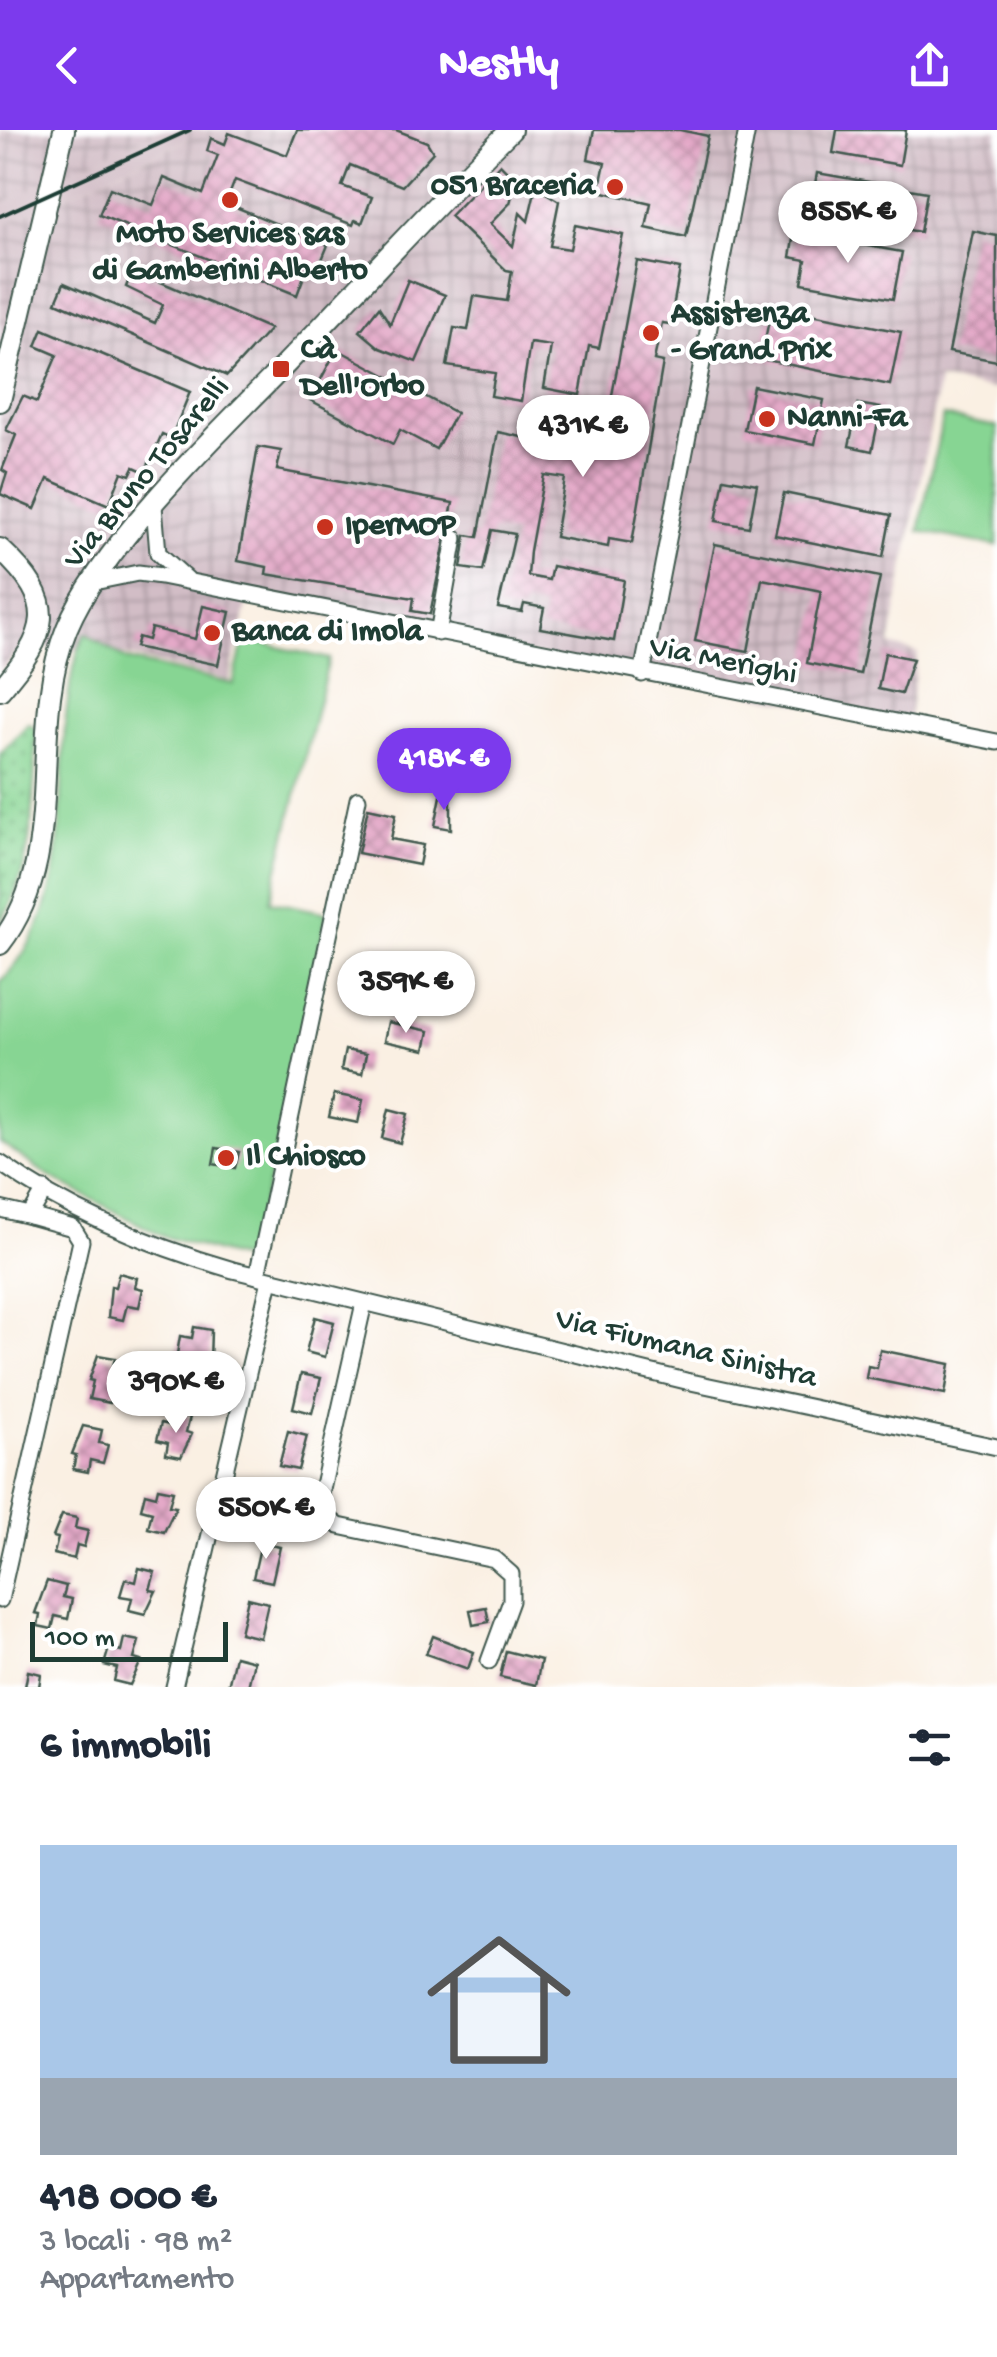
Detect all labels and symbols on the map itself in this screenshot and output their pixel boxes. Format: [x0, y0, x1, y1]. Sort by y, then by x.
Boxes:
place label: 051 Braceria [431, 168, 597, 206]
marker: 051 Braceria [604, 176, 626, 198]
pin: 855K € [767, 181, 929, 266]
marker: Moto Services sas di Gamberini Alberto [219, 189, 241, 211]
place label: Moto Services sas di Gamberini Alberto [92, 216, 368, 291]
place label: Assistenza - Grand Prix [670, 296, 832, 371]
marker: Assistenza - Grand Prix [640, 322, 662, 344]
place label: Cà Dell'Orbo [298, 332, 425, 407]
marker: Cà Dell'Orbo [270, 358, 292, 380]
street label: Via Bruno Tosarelli [56, 370, 240, 579]
pin: 431K € [502, 395, 664, 480]
place label: Nanni-Fa [787, 400, 909, 438]
marker: Nanni-Fa [756, 408, 778, 430]
place label: IperMOP [345, 508, 457, 546]
marker: IperMOP [314, 516, 336, 538]
place label: Banca di Imola [231, 614, 425, 652]
marker: Banca di Imola [201, 622, 223, 644]
street label: Via Merighi [645, 629, 800, 695]
pin: 418K € [363, 728, 525, 813]
pin: 359K € [325, 951, 487, 1036]
place label: Il Chiosco [246, 1139, 366, 1177]
marker: Il Chiosco [215, 1147, 237, 1169]
street label: Via Fiumana Sinistra [551, 1301, 822, 1399]
pin: 390K € [95, 1351, 257, 1436]
pin: 550K € [185, 1477, 347, 1562]
scale bar [30, 1617, 228, 1662]

